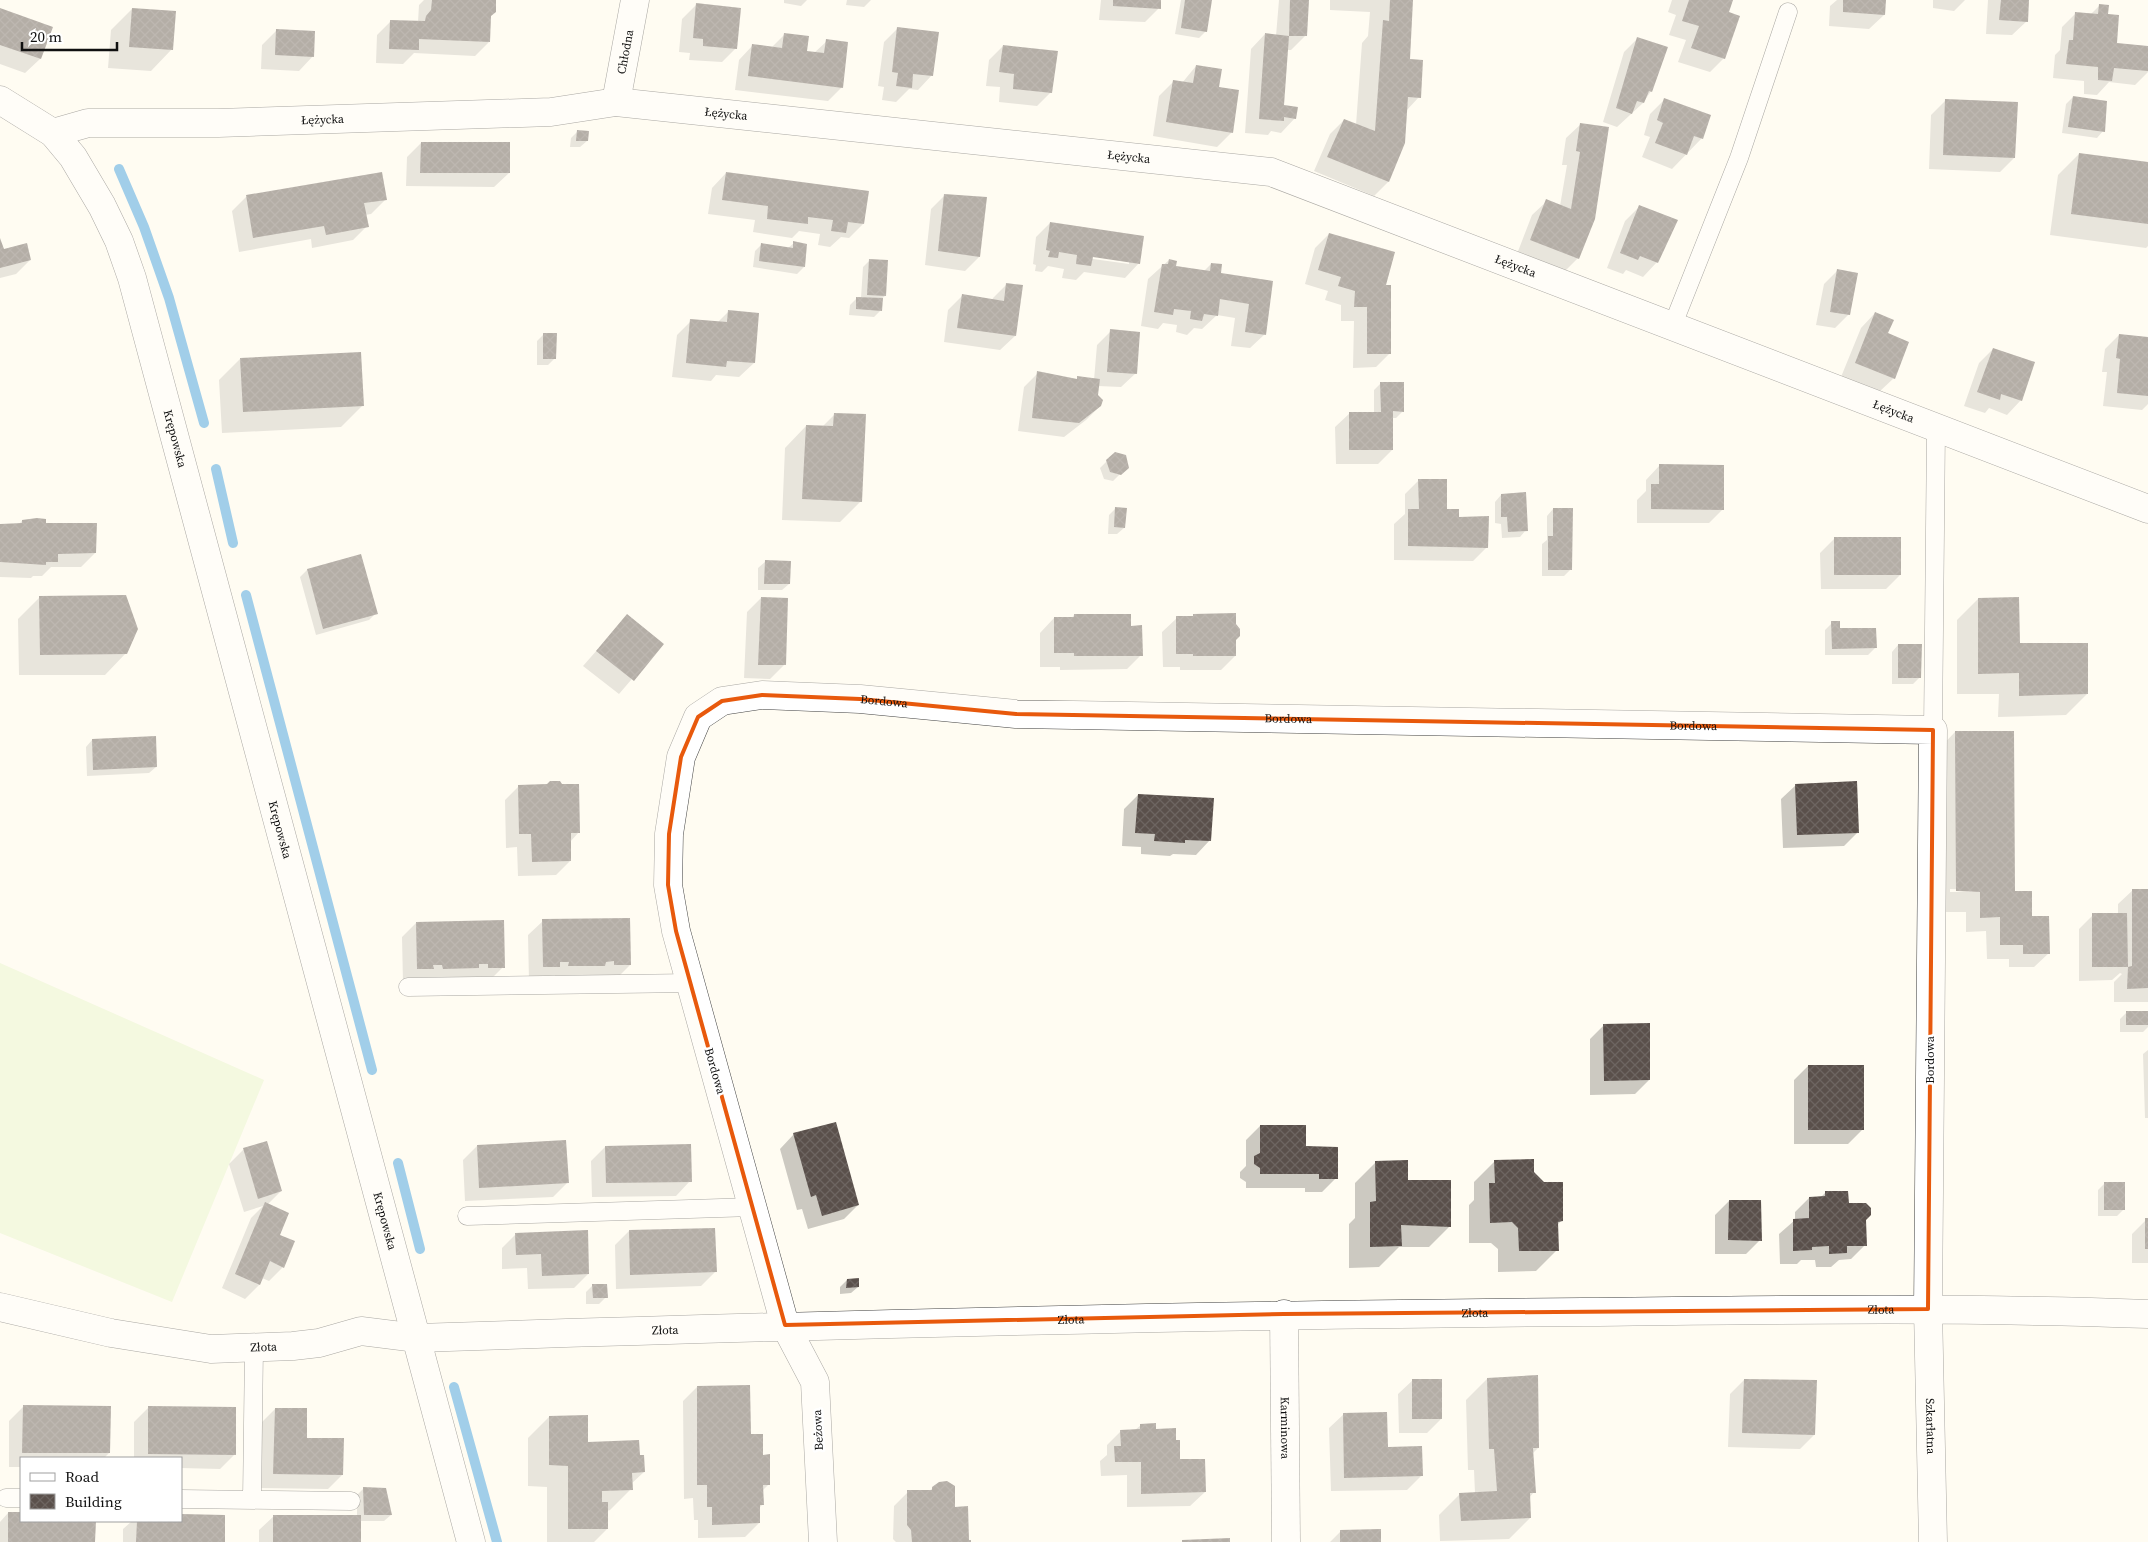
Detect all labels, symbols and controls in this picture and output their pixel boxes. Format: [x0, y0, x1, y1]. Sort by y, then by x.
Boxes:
scale bar [22, 20, 118, 52]
text: 20 m [30, 26, 62, 47]
street label: Chłodna [613, 27, 638, 76]
street label: Łężycka [704, 104, 749, 124]
street label: Łężycka [301, 111, 345, 128]
street label: Łężycka [1106, 147, 1152, 167]
street label: Łężycka [1493, 251, 1539, 281]
street label: Łężycka [1871, 396, 1917, 427]
street label: Krępowska [160, 408, 191, 470]
street label: Bordowa [860, 691, 909, 712]
street label: Bordowa [1264, 710, 1313, 727]
street label: Bordowa [1669, 717, 1718, 734]
street label: Krępowska [265, 799, 296, 861]
street label: Bordowa [1922, 1035, 1938, 1084]
street label: Bordowa [701, 1046, 729, 1097]
street label: Krępowska [369, 1190, 401, 1253]
street label: Złota [1868, 1302, 1895, 1318]
street label: Złota [1462, 1305, 1489, 1321]
street label: Złota [1058, 1311, 1086, 1328]
street label: Złota [652, 1322, 680, 1339]
street label: Złota [250, 1339, 278, 1356]
street label: Karminowa [1277, 1397, 1293, 1460]
street label: Szkarłatna [1922, 1398, 1939, 1455]
street label: Beżowa [809, 1408, 827, 1451]
legend [20, 1457, 182, 1522]
text: Road [65, 1466, 99, 1487]
text: Building [65, 1491, 122, 1512]

